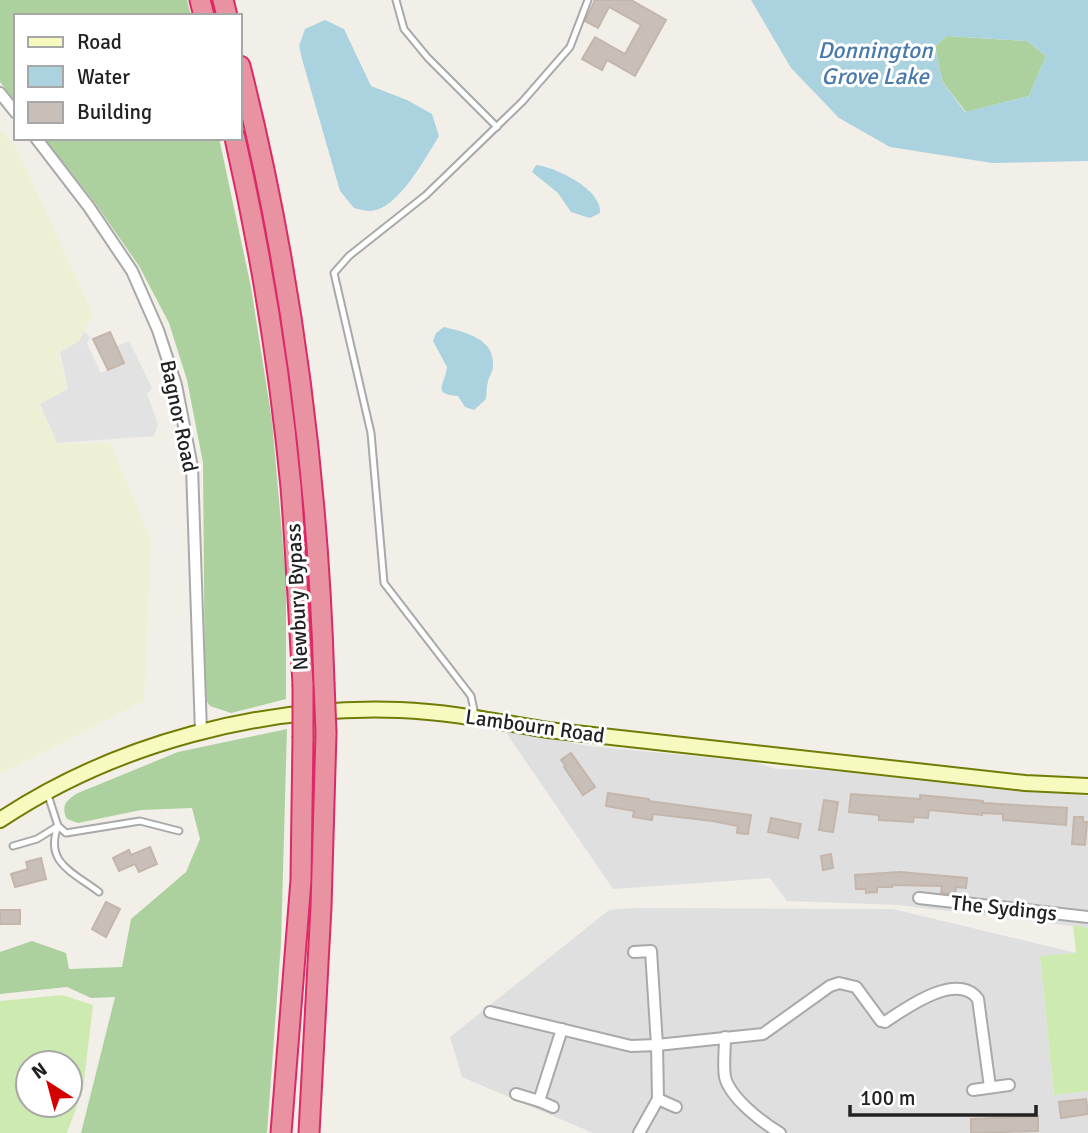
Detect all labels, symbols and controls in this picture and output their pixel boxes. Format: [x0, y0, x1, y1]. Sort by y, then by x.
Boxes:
legend [14, 14, 242, 140]
text: Road [77, 29, 122, 55]
water label: Donnington Grove Lake [817, 36, 934, 91]
text: Water [77, 64, 130, 90]
text: Building [77, 99, 152, 125]
street label: Bagnor Road [154, 358, 204, 474]
street label: Newbury Bypass [280, 523, 314, 671]
street label: Lambourn Road [464, 703, 606, 749]
street label: The Sydings [950, 890, 1058, 926]
north arrow [14, 1049, 84, 1119]
text: N [27, 1057, 52, 1085]
scale bar [850, 1074, 1036, 1118]
text: 100 m [860, 1085, 915, 1111]

